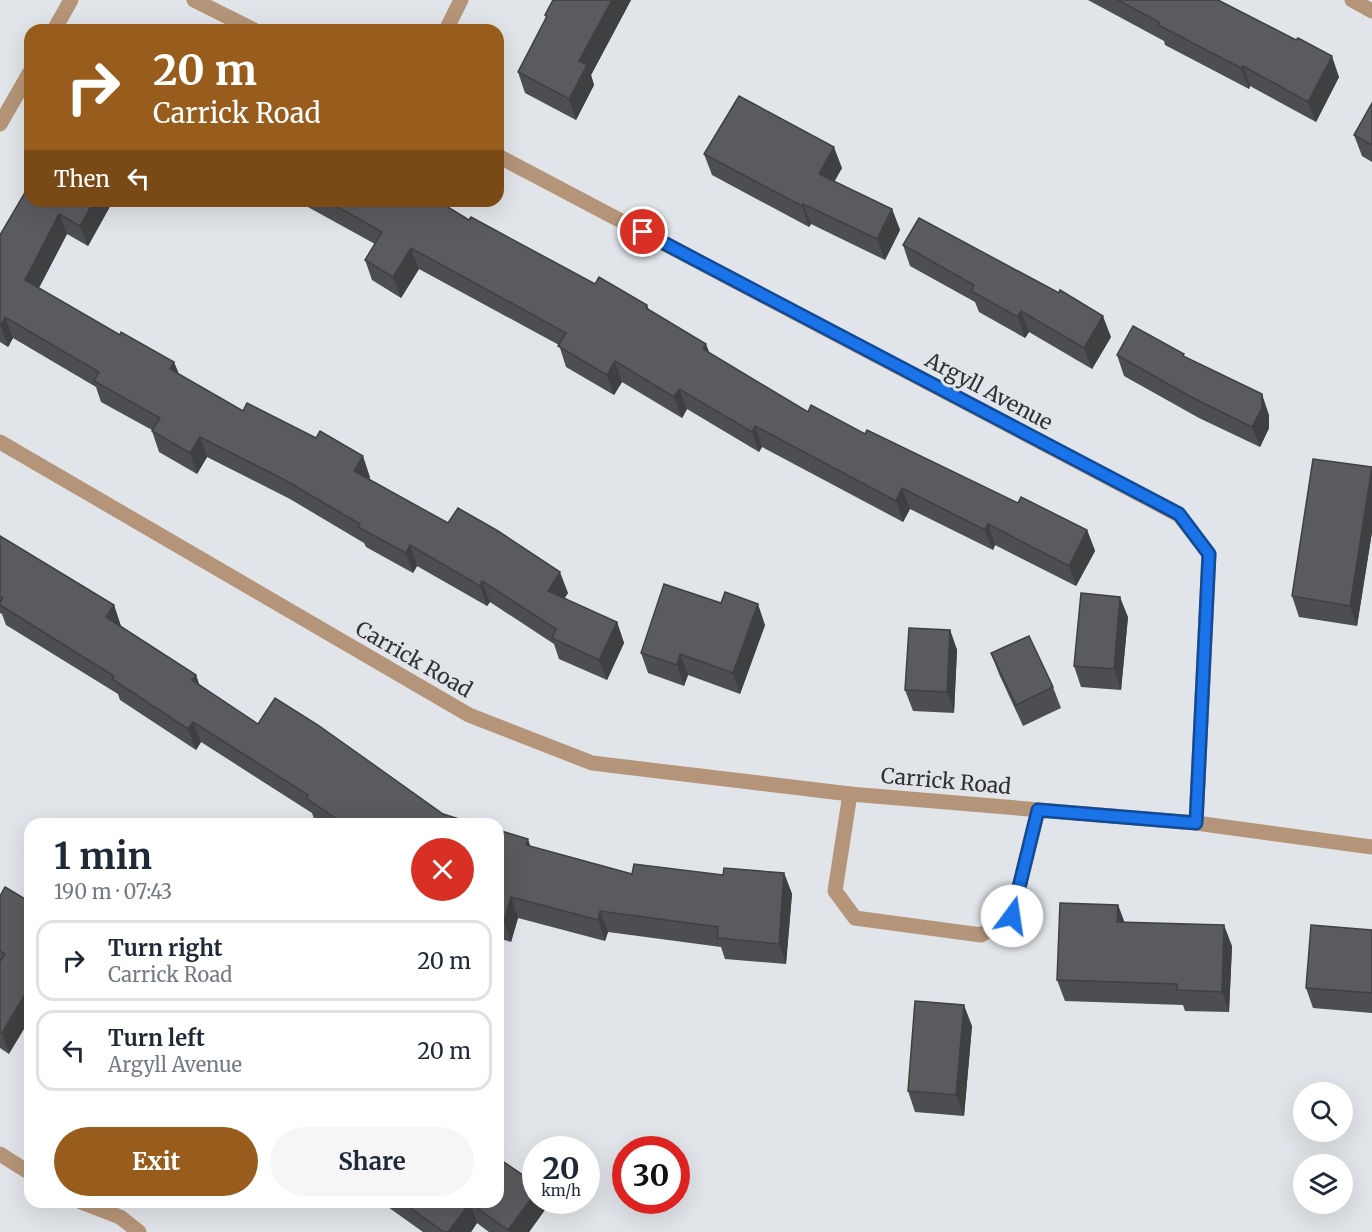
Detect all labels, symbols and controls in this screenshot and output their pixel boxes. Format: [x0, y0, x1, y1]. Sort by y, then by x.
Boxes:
text: 20 m [153, 44, 257, 96]
icon: right [54, 48, 132, 126]
text: Carrick Road [153, 96, 321, 130]
icon: left [122, 162, 155, 195]
text: Then [54, 165, 110, 193]
pin [617, 206, 668, 257]
icon: arrive [626, 215, 659, 248]
street label: Argyll Avenue [920, 346, 1057, 436]
street label: Carrick Road [351, 615, 478, 703]
street label: Carrick Road [880, 762, 1013, 800]
text: 1 min [54, 834, 152, 879]
button: close [411, 838, 474, 901]
text: 190 m · 07:43 [54, 879, 172, 904]
position arrow [980, 884, 1044, 948]
text: Turn right [108, 934, 222, 962]
icon: right [57, 944, 90, 977]
text: 20 m [417, 947, 471, 975]
text: Carrick Road [108, 962, 232, 987]
text: Turn left [108, 1024, 205, 1052]
icon: left [57, 1034, 90, 1067]
text: 20 m [417, 1037, 471, 1065]
text: Argyll Avenue [108, 1052, 242, 1077]
map controls [1293, 1082, 1353, 1214]
button: search [1293, 1082, 1353, 1142]
button: Exit [54, 1127, 258, 1196]
button: Share [270, 1127, 474, 1196]
speed limit sign: 30 [612, 1136, 690, 1214]
text: 20 [542, 1149, 580, 1187]
button: layers [1293, 1154, 1353, 1214]
text: km/h [541, 1181, 581, 1200]

